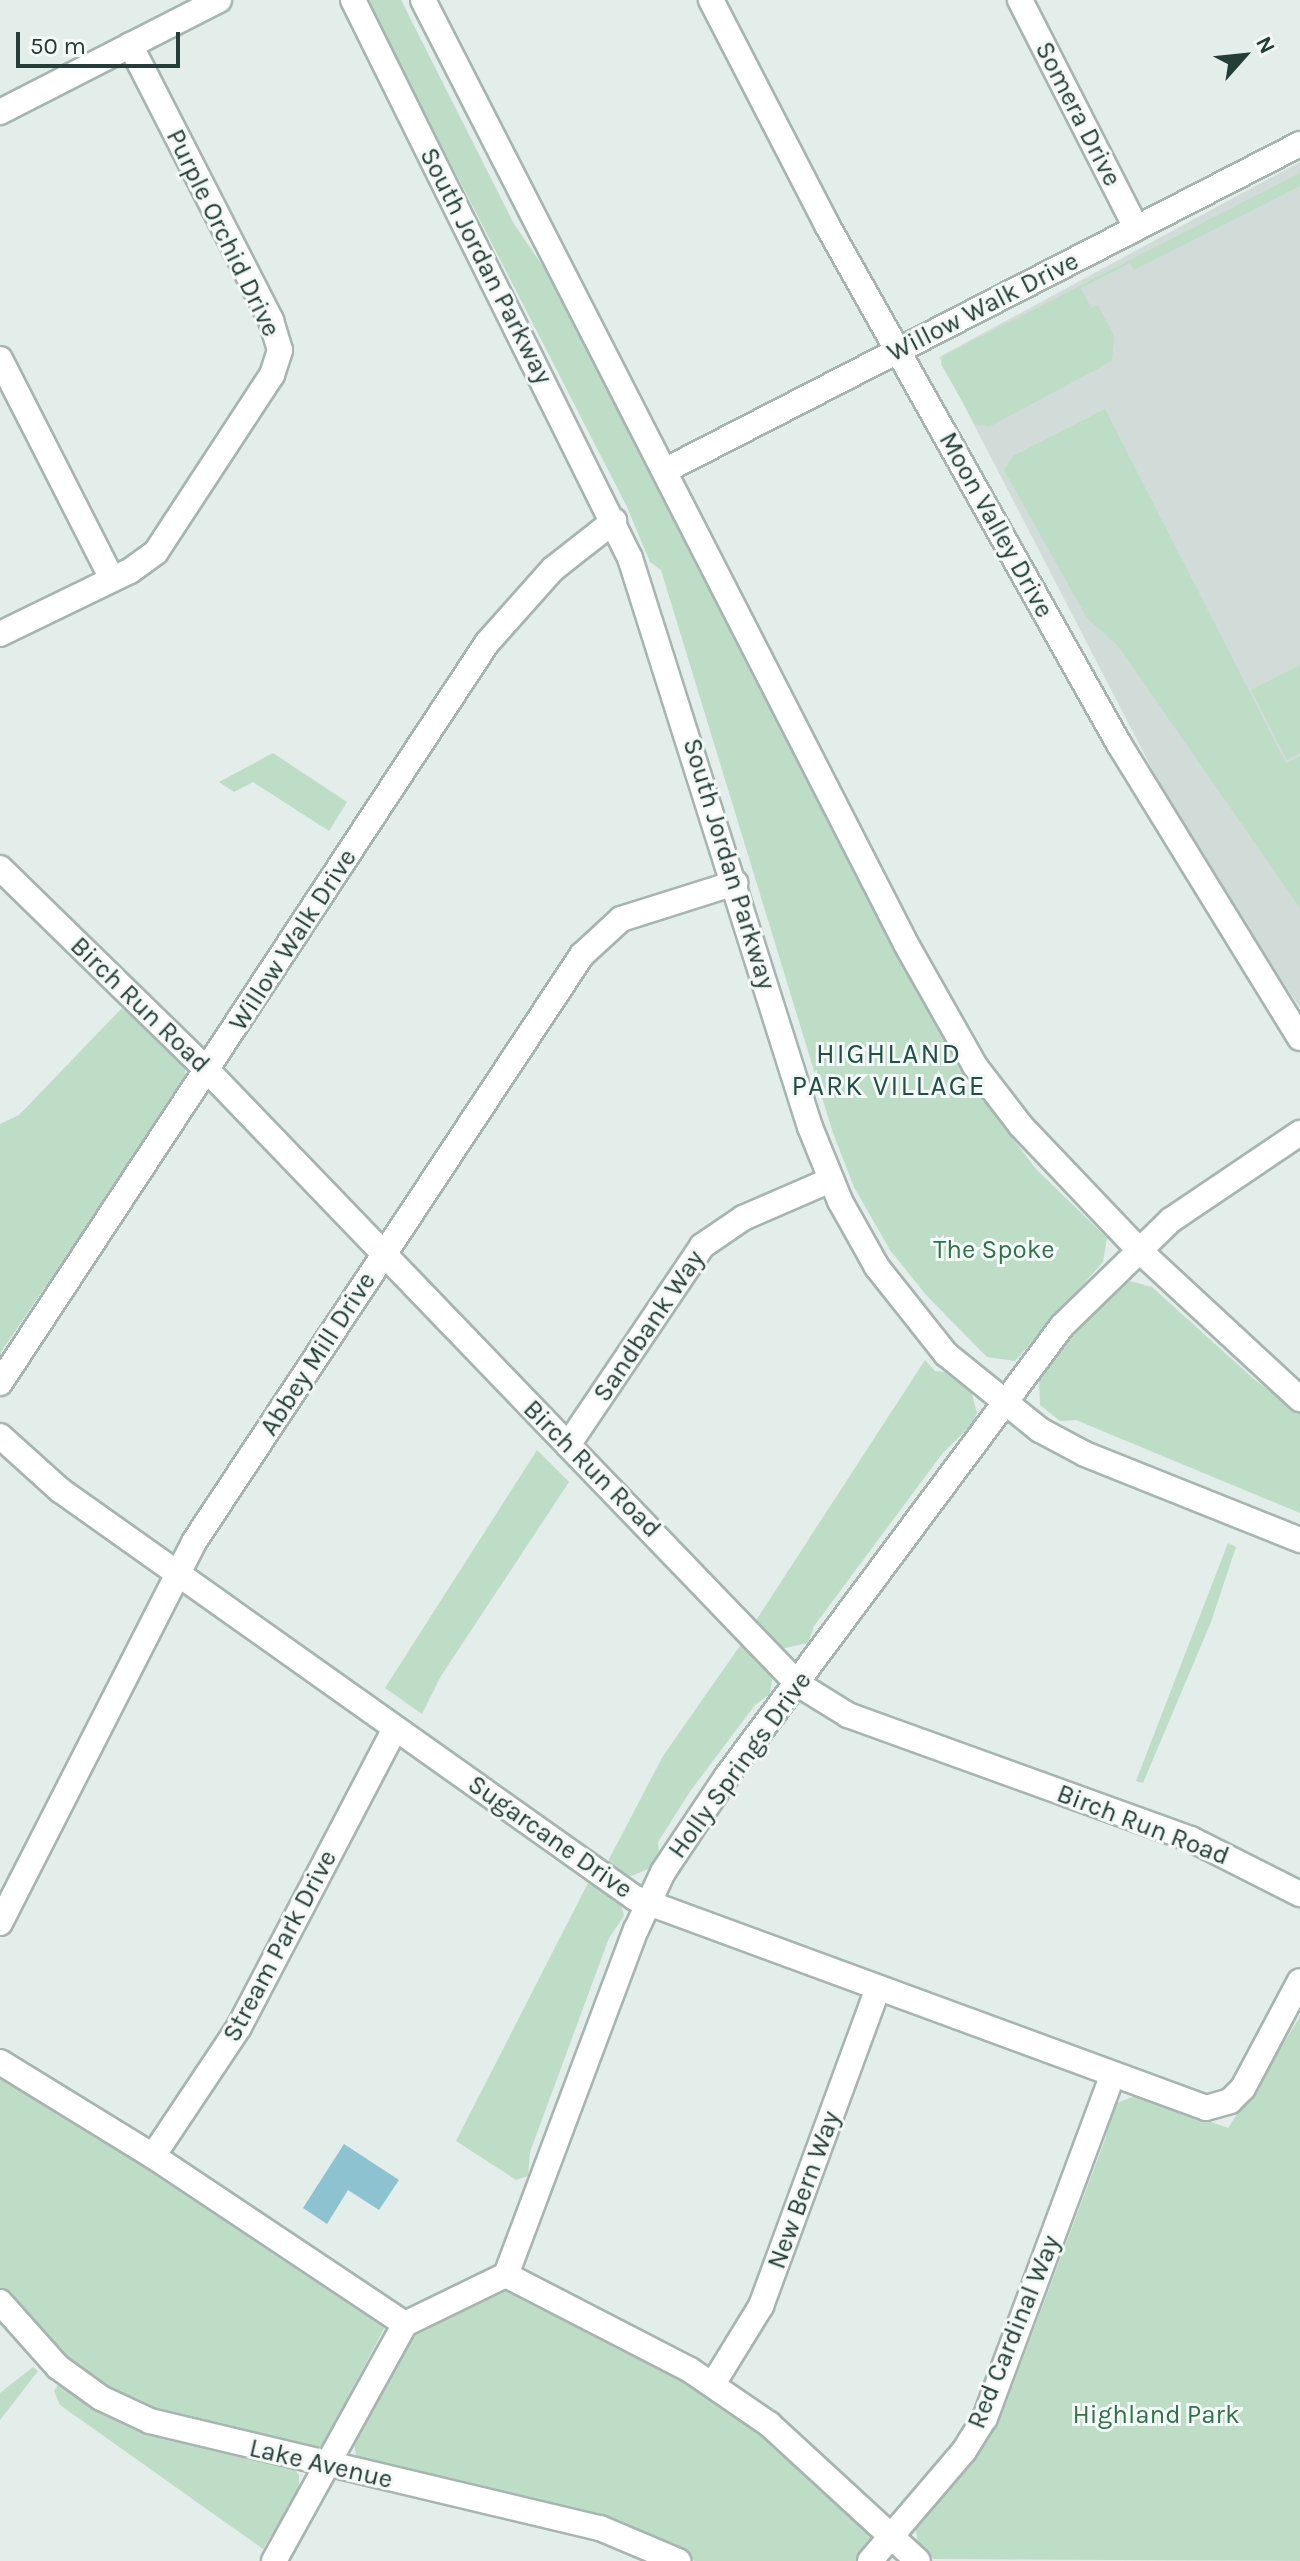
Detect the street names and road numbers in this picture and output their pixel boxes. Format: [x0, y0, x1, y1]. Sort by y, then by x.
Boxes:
street label: Somera Drive [1028, 36, 1128, 192]
street label: Purple Orchid Drive [159, 124, 287, 342]
street label: South Jordan Parkway [413, 143, 559, 389]
street label: Willow Walk Drive [882, 245, 1084, 369]
street label: Moon Valley Drive [932, 427, 1060, 623]
street label: South Jordan Parkway [676, 735, 782, 993]
street label: Willow Walk Drive [223, 843, 363, 1037]
street label: Birch Run Road [64, 931, 216, 1079]
street label: Sandbank Way [587, 1244, 711, 1408]
street label: Abbey Mill Drive [254, 1266, 382, 1442]
street label: Birch Run Road [517, 1394, 667, 1544]
street label: Holly Springs Drive [662, 1665, 818, 1865]
street label: Sugarcane Drive [462, 1769, 638, 1905]
street label: Birch Run Road [1052, 1778, 1234, 1872]
street label: Stream Park Drive [216, 1845, 344, 2047]
street label: New Bern Way [761, 2107, 847, 2273]
street label: Red Cardinal Way [961, 2231, 1067, 2433]
street label: Lake Avenue [246, 2432, 396, 2496]

